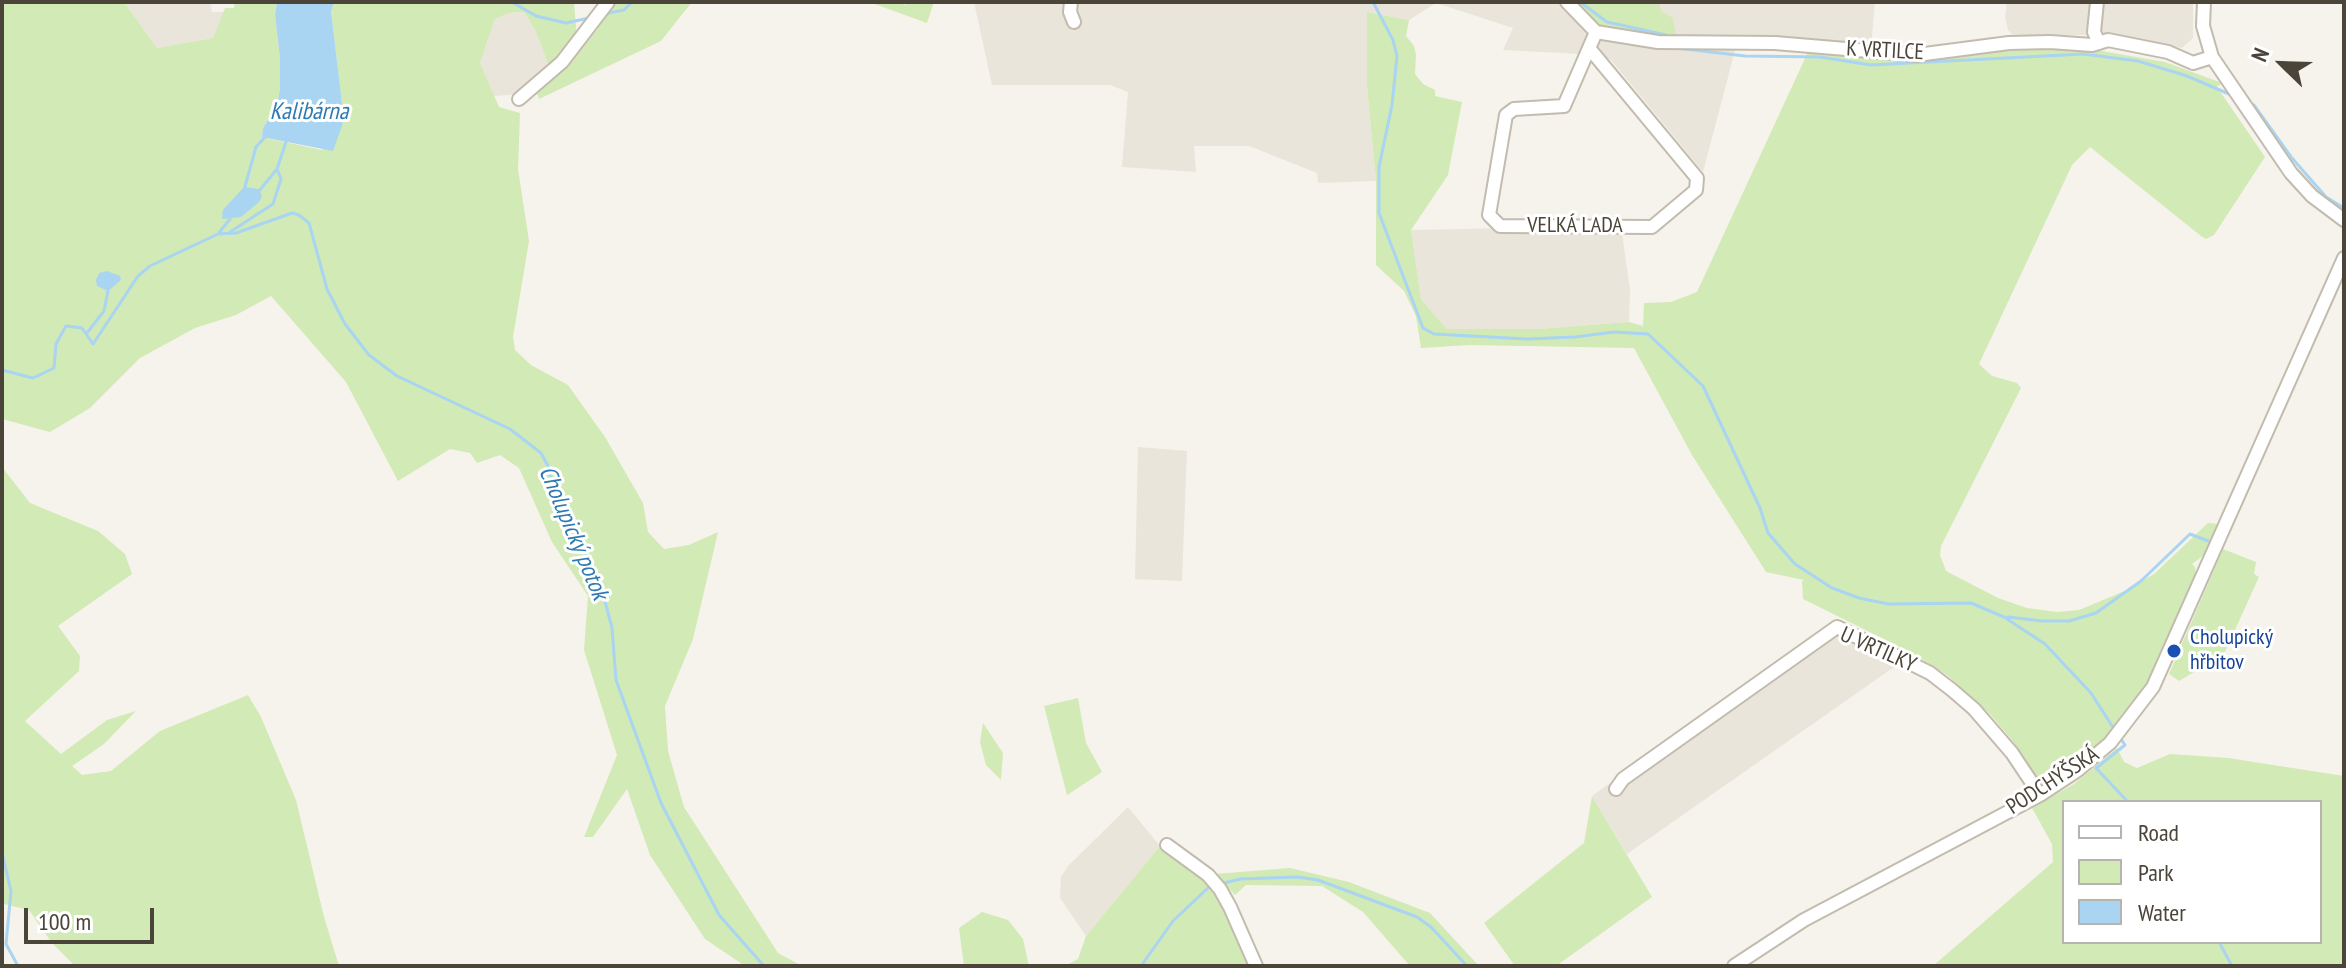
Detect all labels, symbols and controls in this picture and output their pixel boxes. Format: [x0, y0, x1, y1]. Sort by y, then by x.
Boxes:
north arrow [2242, 24, 2322, 104]
street label: K VRTILCE [1846, 36, 1924, 66]
text: N [2245, 44, 2275, 66]
water label: Kalibárna [270, 98, 348, 126]
street label: VELKÁ LADA [1527, 213, 1623, 239]
water label: Cholupický potok [532, 462, 614, 604]
street label: U VRTILKY [1836, 622, 1920, 678]
place label: Cholupický hřbitov [2190, 625, 2273, 676]
marker: Cholupický hřbitov [2165, 642, 2183, 660]
street label: PODCHÝŠSKÁ [2002, 741, 2104, 821]
legend [2062, 800, 2322, 944]
text: Road [2138, 817, 2179, 848]
text: Park [2138, 857, 2174, 888]
scale bar [28, 892, 158, 942]
text: Water [2138, 897, 2186, 928]
text: 100 m [38, 906, 91, 937]

